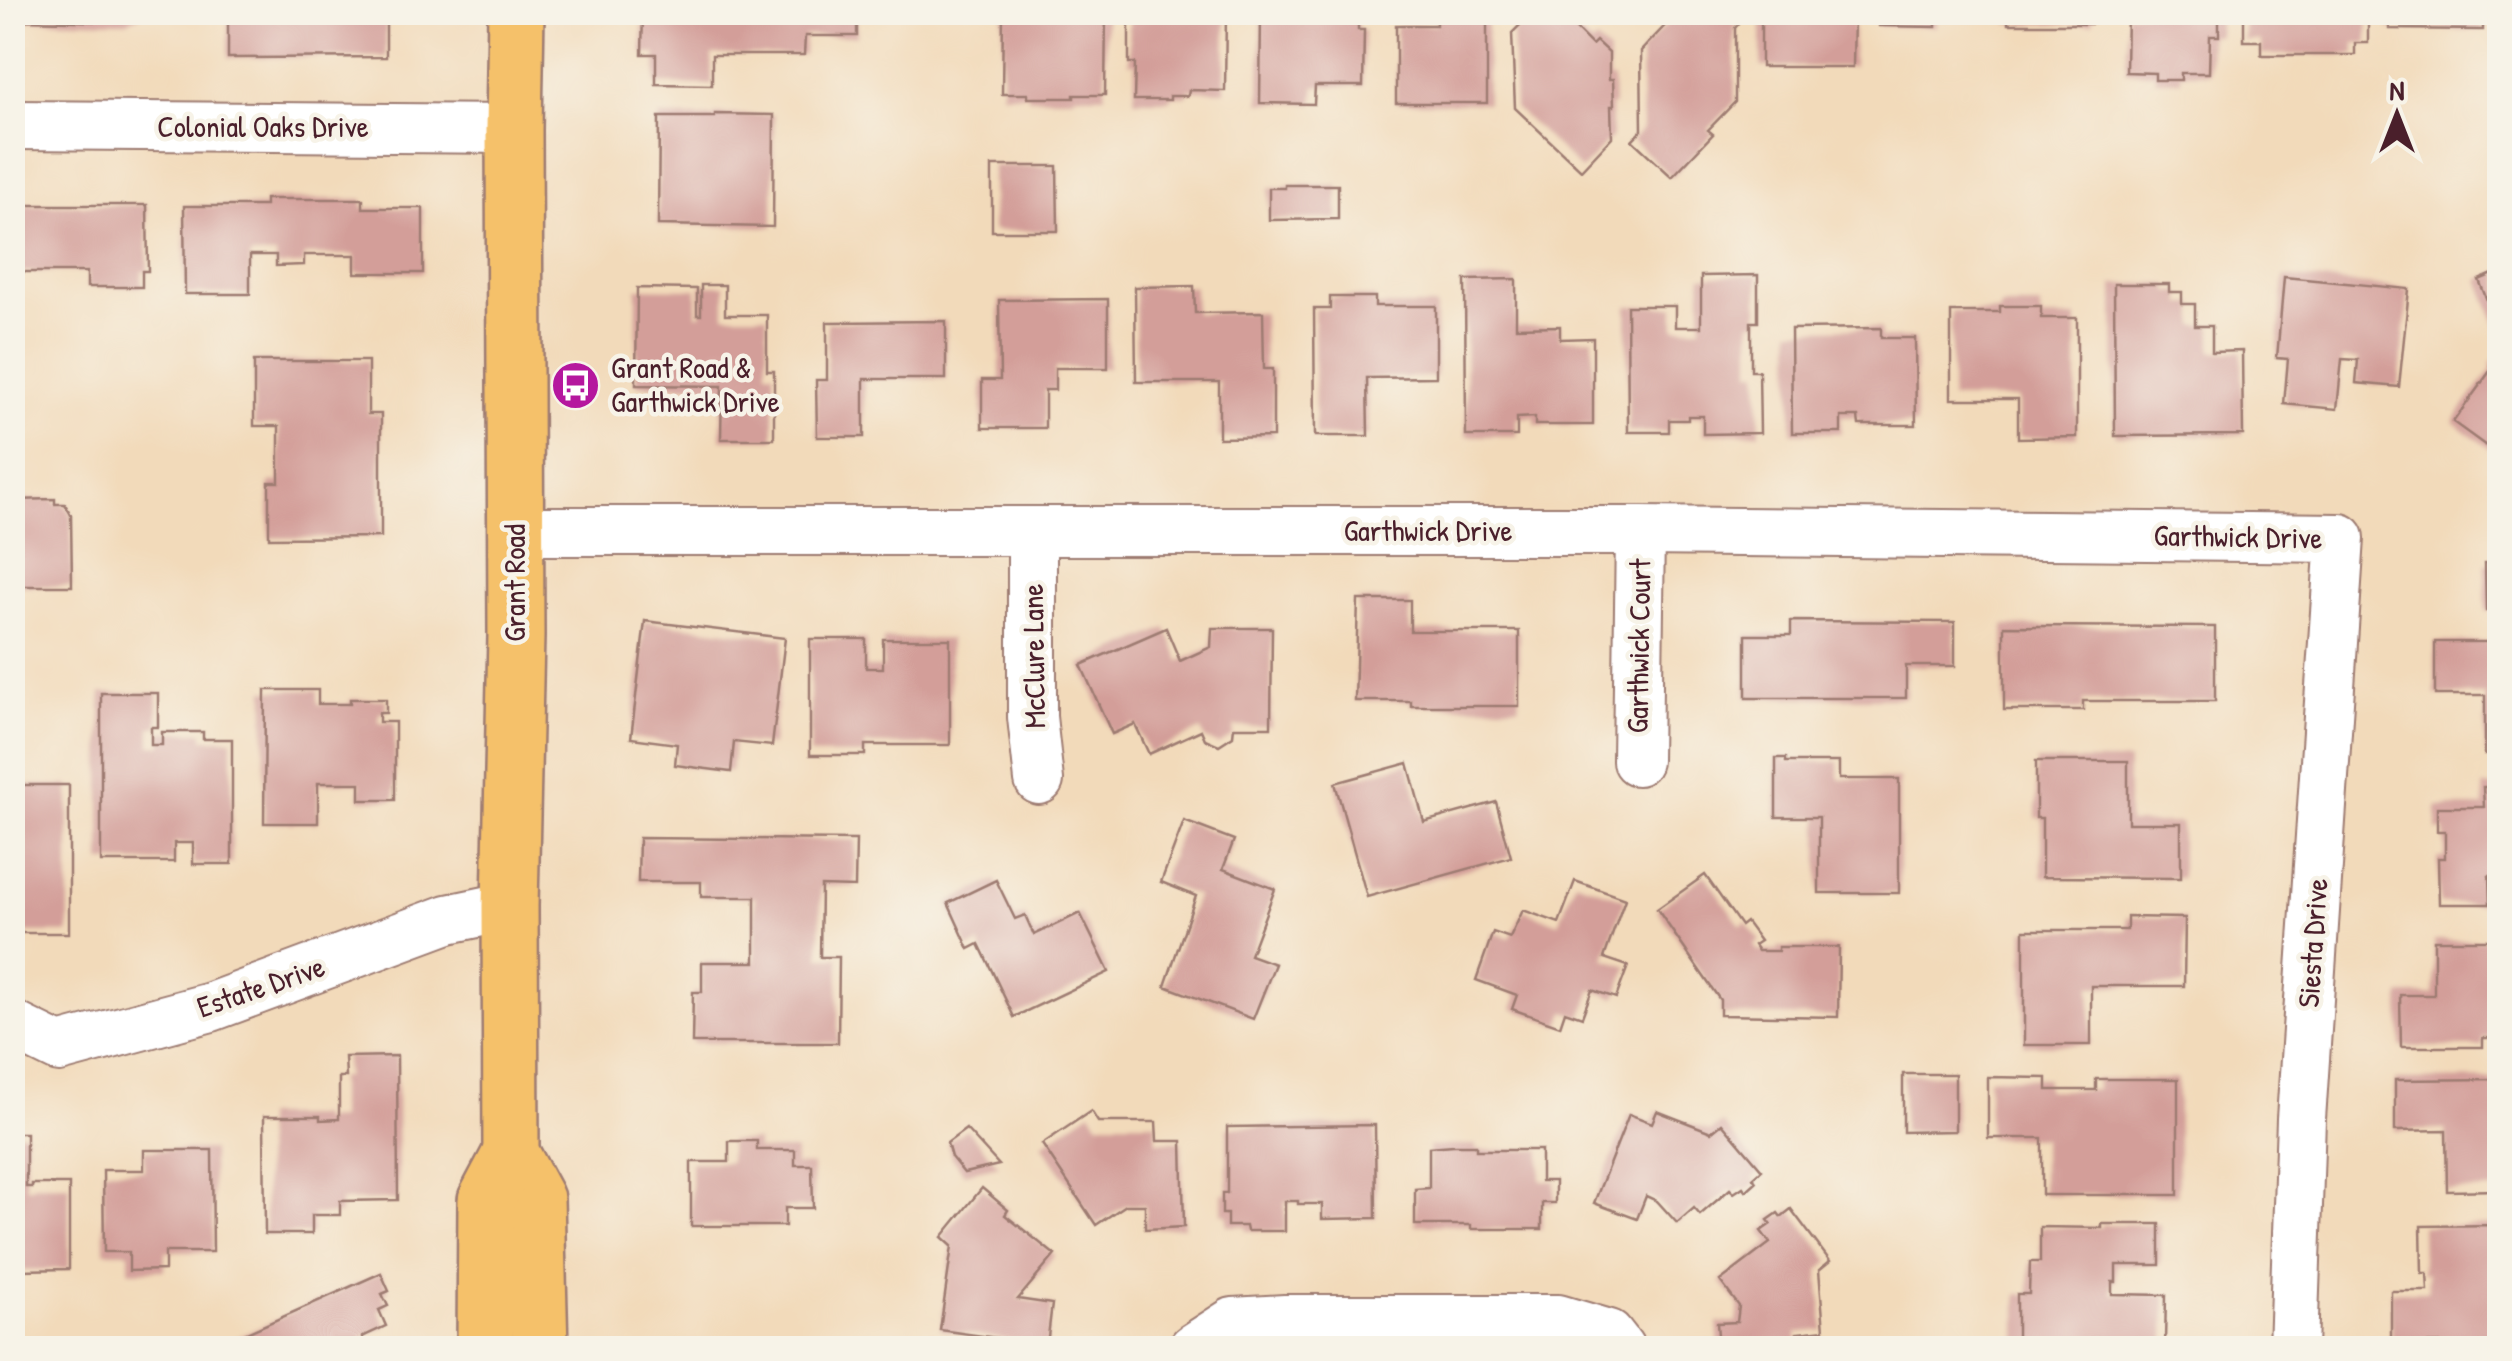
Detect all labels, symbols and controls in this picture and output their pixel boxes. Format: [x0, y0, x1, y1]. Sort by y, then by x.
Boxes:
north arrow [2347, 65, 2447, 165]
text: N [2390, 71, 2405, 109]
street label: Colonial Oaks Drive [157, 106, 369, 146]
place label: Grant Road & Garthwick Drive [611, 347, 780, 421]
bus stop icon: Grant Road & Garthwick Drive [550, 359, 602, 411]
street label: Garthwick Drive [1344, 510, 1512, 550]
street label: Garthwick Drive [2153, 515, 2323, 557]
street label: Grant Road [494, 524, 534, 642]
street label: Garthwick Court [1616, 558, 1660, 734]
street label: McClure Lane [1012, 583, 1054, 729]
street label: Siesta Drive [2288, 877, 2336, 1009]
street label: Estate Drive [192, 946, 330, 1027]

